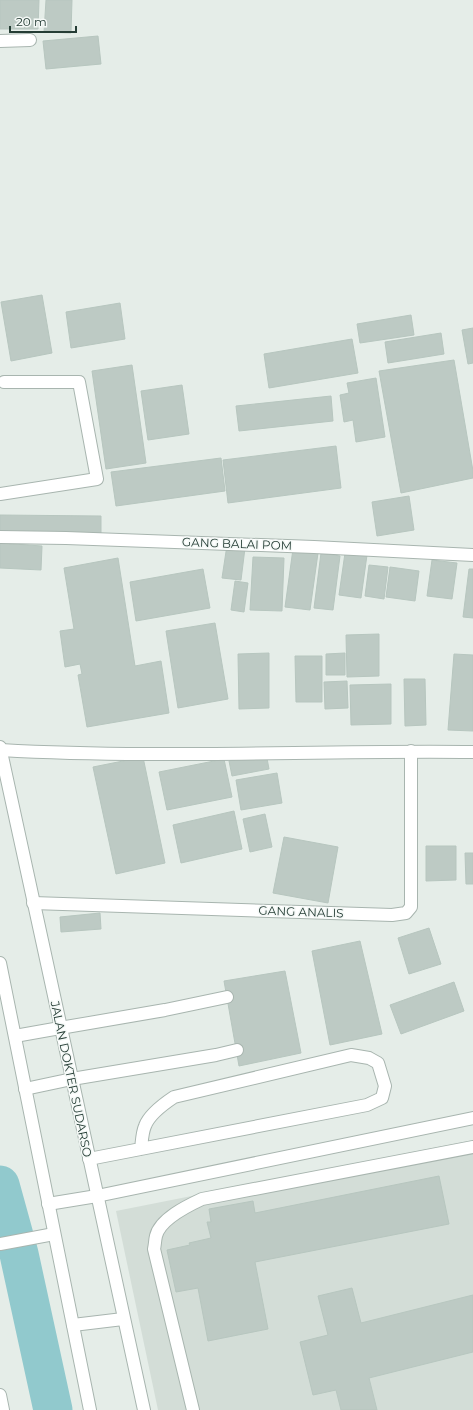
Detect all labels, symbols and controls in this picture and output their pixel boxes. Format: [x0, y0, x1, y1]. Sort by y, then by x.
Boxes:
scale bar [10, 8, 76, 34]
text: 20 m [16, 14, 47, 29]
street label: GANG BALAI POM [182, 534, 292, 553]
street label: GANG ANALIS [258, 903, 344, 920]
street label: JALAN DOKTER SUDARSO [47, 998, 95, 1158]

